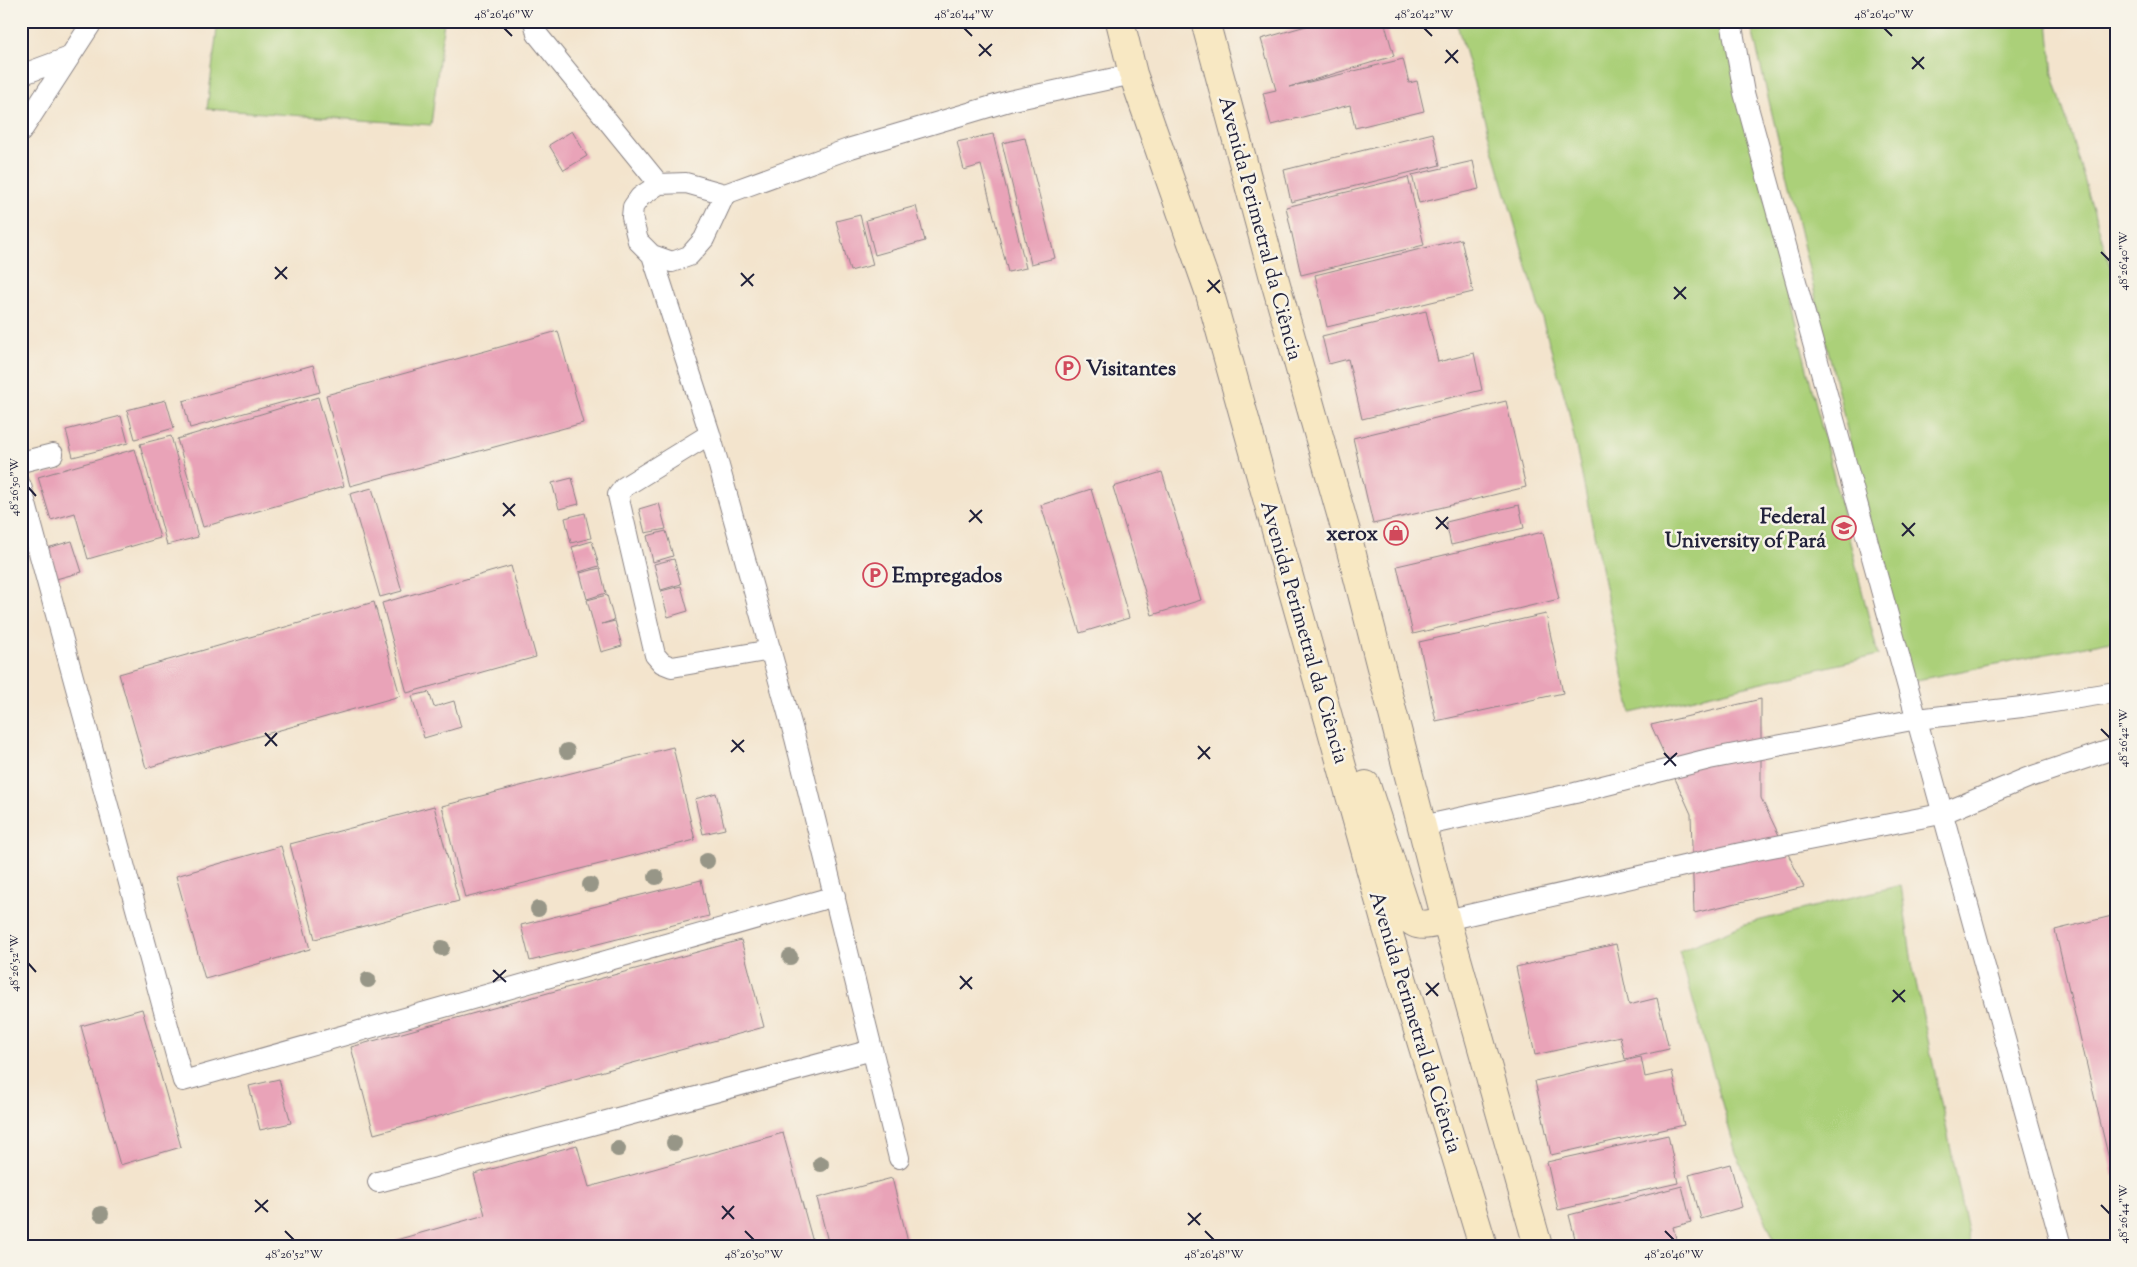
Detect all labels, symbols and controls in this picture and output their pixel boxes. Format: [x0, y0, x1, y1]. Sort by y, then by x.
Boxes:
text: 48°26'46"W [475, 6, 534, 24]
text: 48°26'44"W [934, 6, 994, 24]
text: 48°26'42"W [1395, 6, 1454, 24]
text: 48°26'40"W [1854, 6, 1914, 24]
street label: Avenida Perimetral da Ciência [1209, 93, 1309, 364]
text: 48°26'40"W [2115, 231, 2133, 291]
parking icon: Visitantes [1055, 355, 1081, 381]
place label: Visitantes [1086, 355, 1176, 385]
text: 48°26'50"W [6, 457, 24, 516]
street label: Avenida Perimetral da Ciência [1251, 497, 1355, 768]
place label: Federal University of Pará [1665, 503, 1826, 557]
school or university icon: Federal University of Pará [1831, 515, 1857, 541]
place label: xerox [1326, 520, 1378, 550]
shop icon: xerox [1383, 520, 1409, 546]
parking icon: Empregados [862, 562, 888, 588]
place label: Empregados [892, 562, 1002, 592]
text: 48°26'42"W [2115, 708, 2133, 767]
street label: Avenida Perimetral da Ciência [1360, 888, 1468, 1158]
text: 48°26'52"W [6, 933, 24, 992]
text: 48°26'44"W [2115, 1184, 2133, 1244]
text: 48°26'52"W [265, 1246, 324, 1264]
text: 48°26'50"W [725, 1246, 784, 1264]
text: 48°26'48"W [1184, 1246, 1244, 1264]
text: 48°26'46"W [1645, 1246, 1704, 1264]

